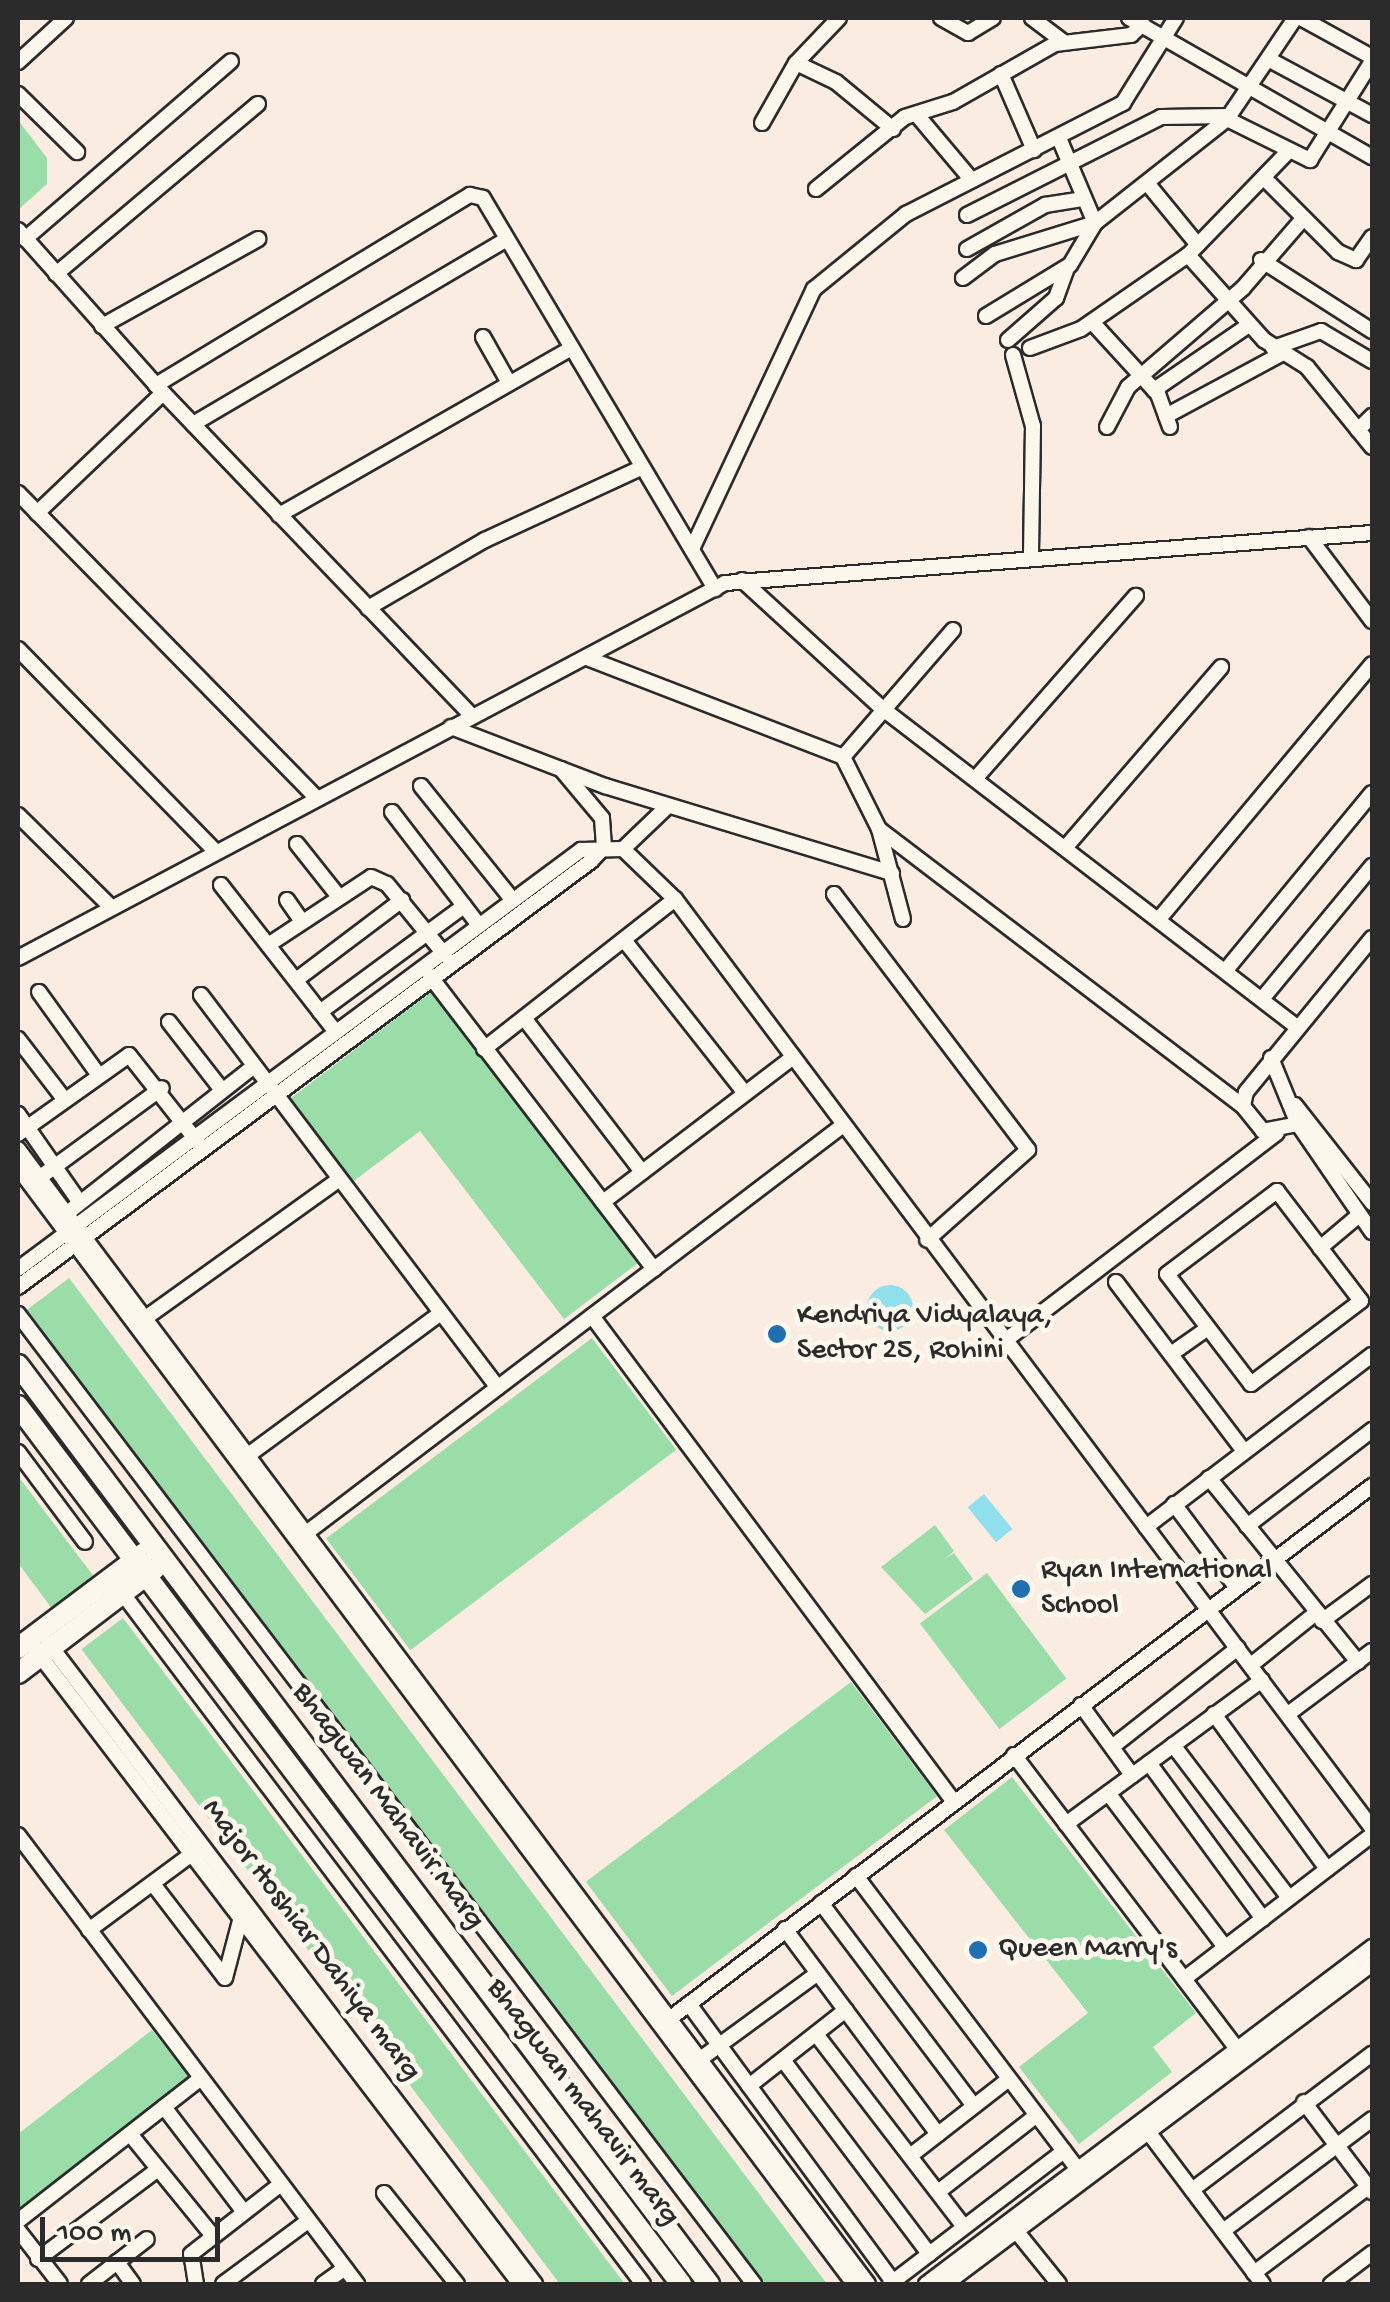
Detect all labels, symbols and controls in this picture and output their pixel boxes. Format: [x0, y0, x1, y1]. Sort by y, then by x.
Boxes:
place label: Kendriya Vidyalaya, Sector 25, Rohini [797, 1299, 1053, 1370]
marker: Kendriya Vidyalaya, Sector 25, Rohini [766, 1323, 788, 1345]
place label: Ryan International School [1041, 1554, 1272, 1624]
marker: Ryan International School [1010, 1578, 1032, 1600]
street label: Bhagwan Mahavir Marg [283, 1677, 491, 1937]
street label: Major Hoshiar Dahiya marg [192, 1793, 428, 2089]
place label: Queen Marry's [998, 1932, 1177, 1968]
marker: Queen Marry's [967, 1939, 989, 1961]
street label: Bhagwan mahavir marg [477, 1972, 687, 2234]
scale bar [45, 2197, 225, 2259]
text: 100 m [57, 2217, 132, 2252]

